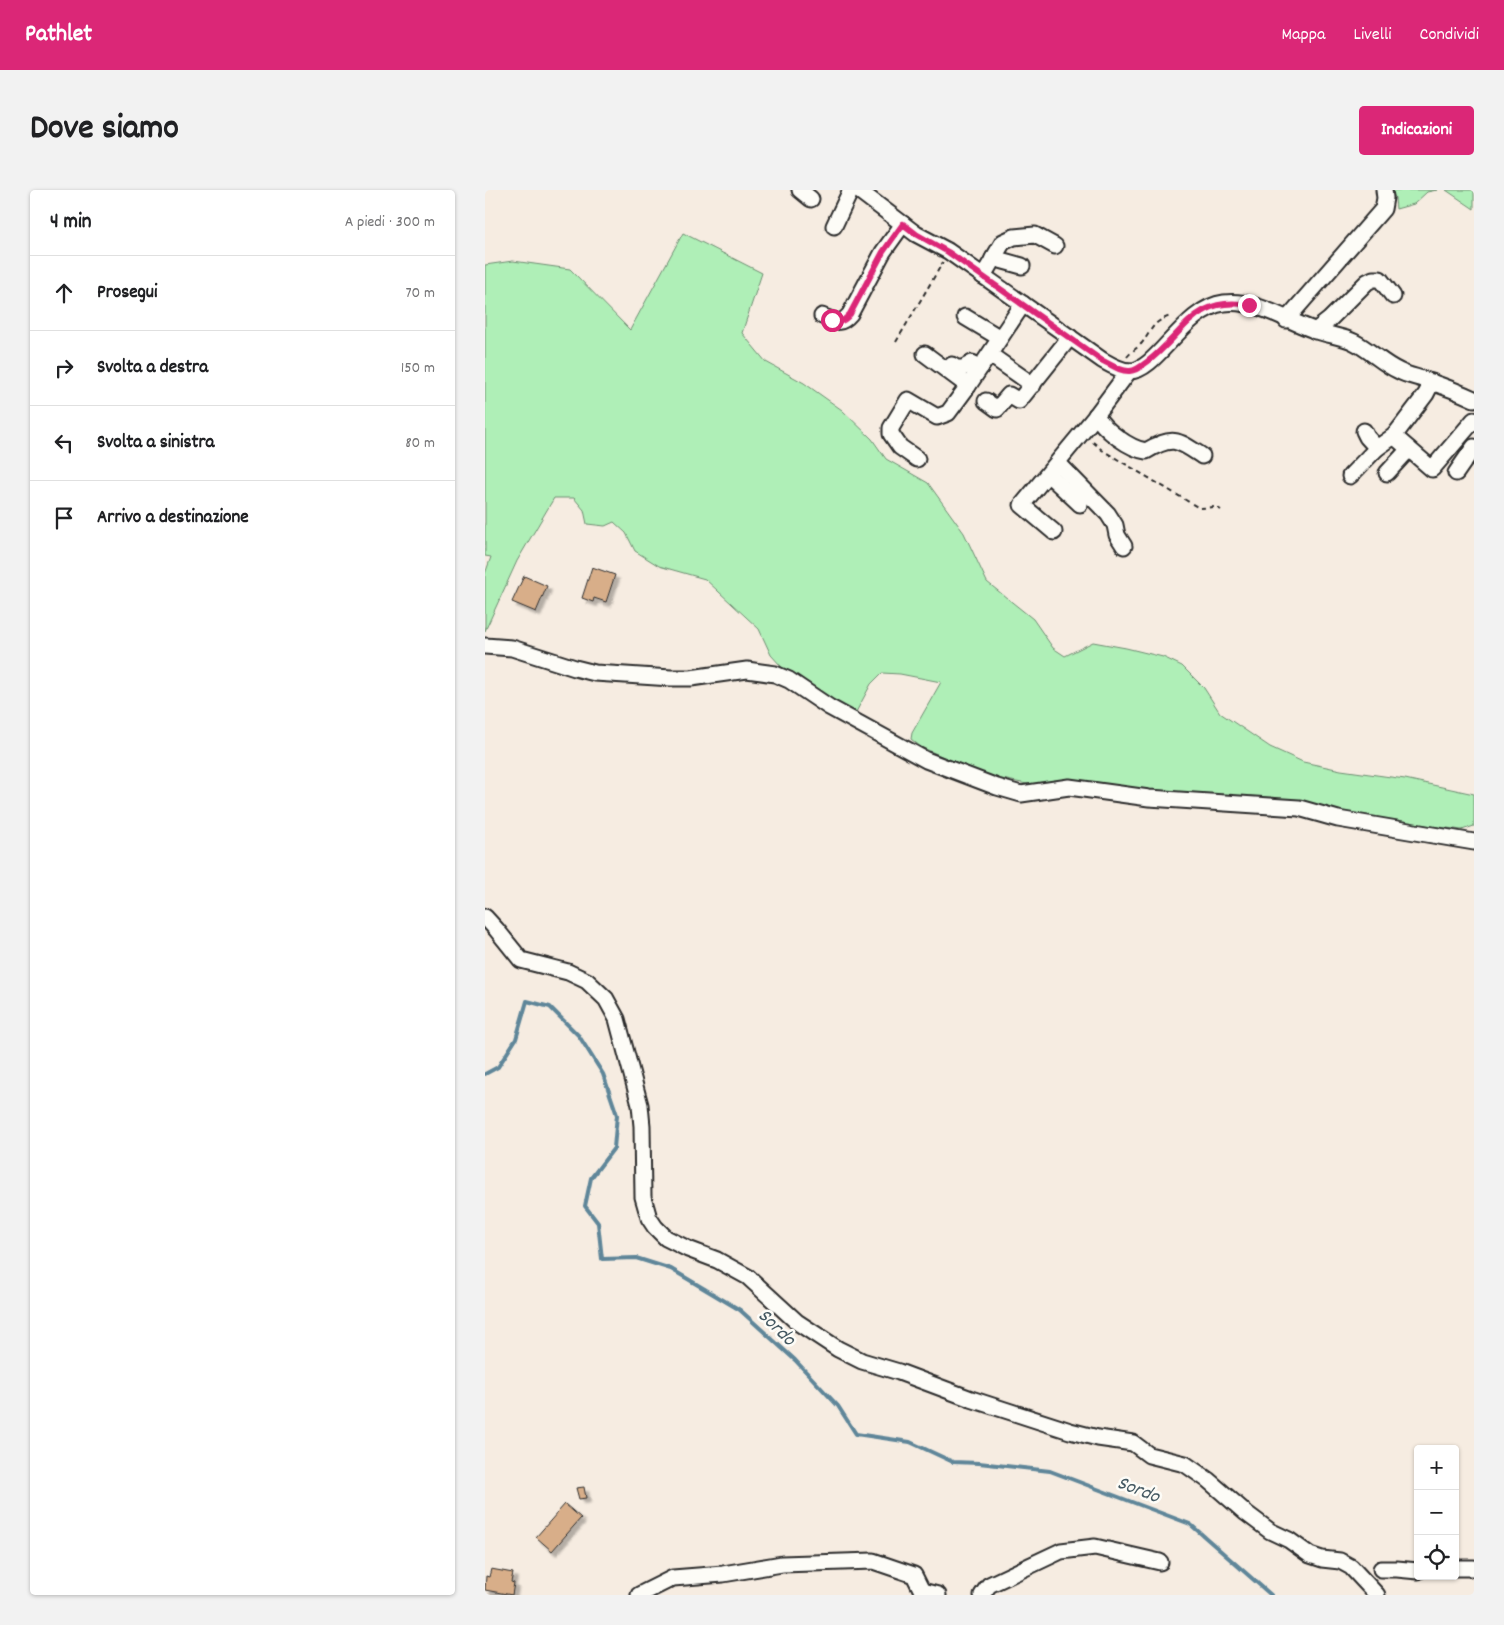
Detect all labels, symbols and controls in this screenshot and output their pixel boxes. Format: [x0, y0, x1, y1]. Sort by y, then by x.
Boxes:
text: Pathlet [25, 18, 92, 52]
text: Mappa [1282, 23, 1326, 48]
text: Livelli [1354, 23, 1392, 48]
text: Condividi [1420, 23, 1479, 48]
text: Dove siamo [30, 105, 179, 155]
button: Indicazioni [1359, 106, 1474, 155]
text: 4 min [50, 208, 92, 238]
text: A piedi · 300 m [345, 211, 435, 234]
icon: ahead [50, 279, 78, 307]
text: Prosegui [97, 280, 157, 307]
text: 70 m [405, 282, 435, 305]
route end [1238, 294, 1261, 317]
route start [821, 309, 844, 332]
icon: right [50, 354, 78, 382]
text: Svolta a destra [97, 355, 208, 382]
text: 150 m [401, 357, 435, 380]
icon: left [50, 429, 78, 457]
text: Svolta a sinistra [97, 430, 215, 457]
text: 80 m [405, 432, 435, 455]
icon: arrive [50, 504, 78, 532]
text: Arrivo a destinazione [97, 505, 249, 532]
water label: Sordo [751, 1303, 802, 1354]
map controls [1414, 1445, 1459, 1580]
button: + [1414, 1445, 1459, 1490]
water label: Sordo [1113, 1470, 1164, 1512]
button: − [1414, 1490, 1459, 1535]
button: locate [1414, 1535, 1459, 1580]

